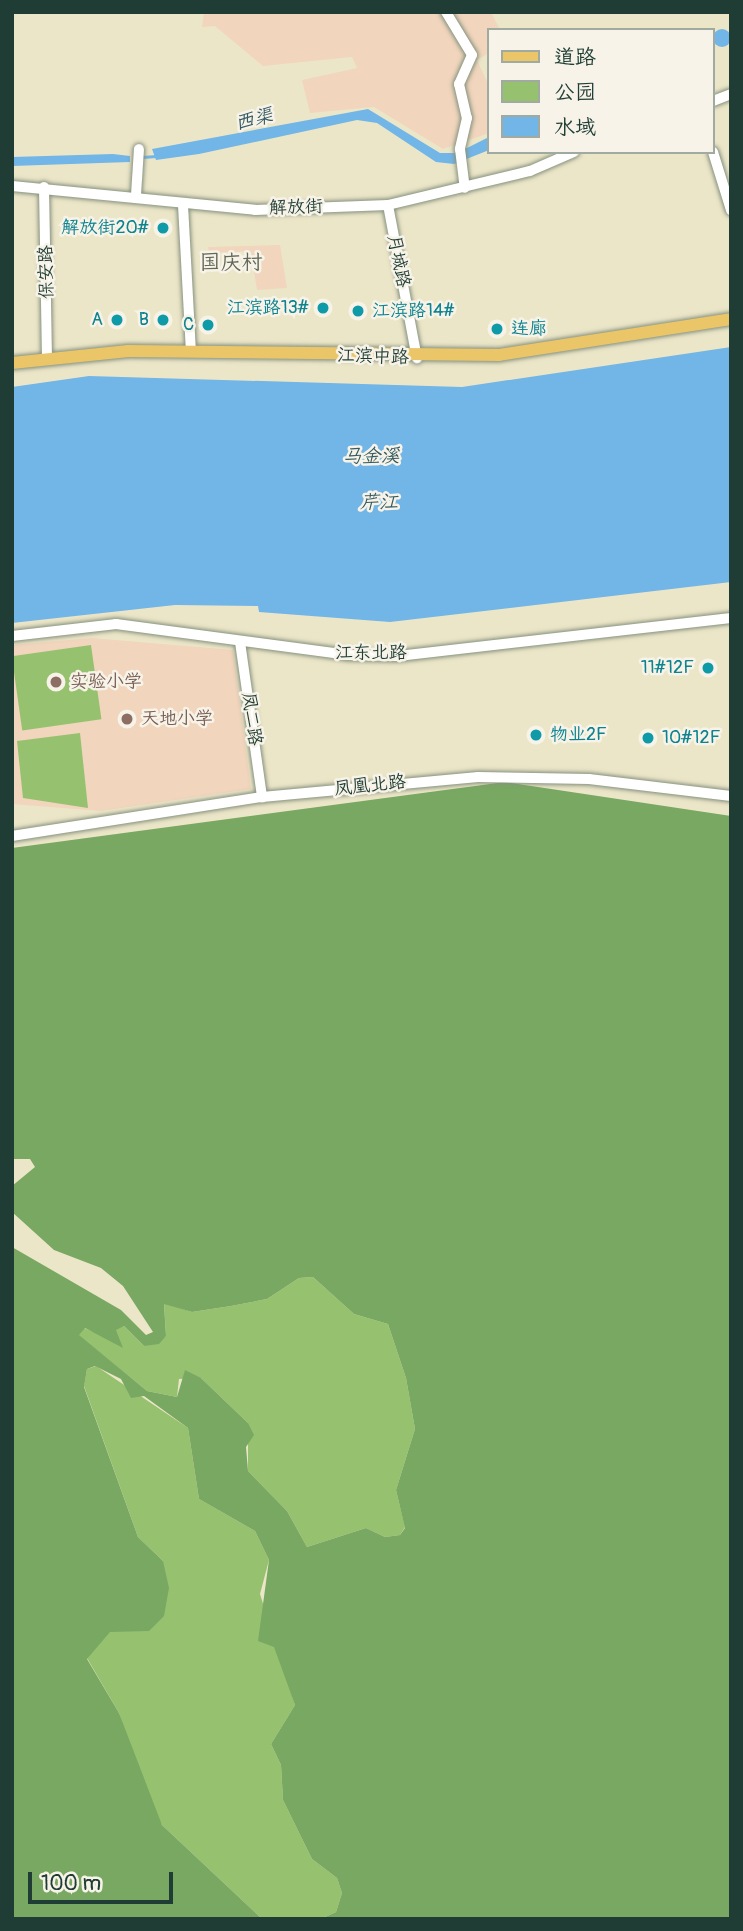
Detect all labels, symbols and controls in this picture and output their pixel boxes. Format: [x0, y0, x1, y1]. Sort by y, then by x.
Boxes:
legend [488, 28, 715, 154]
text: 道路 [554, 44, 596, 71]
text: 公园 [554, 79, 596, 106]
water label: 西渠 [233, 104, 275, 136]
text: 水域 [554, 114, 596, 141]
street label: 解放街 [269, 196, 323, 220]
place label: 解放街20# [61, 217, 149, 239]
marker: 解放街20# [155, 220, 171, 236]
street label: 月城路 [382, 232, 414, 290]
street label: 保安路 [36, 245, 58, 299]
district label: 国庆村 [200, 250, 262, 276]
place label: 江滨路13# [227, 297, 309, 319]
marker: 江滨路13# [315, 300, 331, 316]
place label: 江滨路14# [372, 300, 455, 322]
marker: 江滨路14# [350, 303, 366, 319]
place label: A [91, 309, 103, 331]
place label: B [139, 309, 149, 331]
marker: A [109, 312, 125, 328]
marker: B [155, 312, 171, 328]
place label: C [183, 314, 194, 336]
marker: C [200, 317, 216, 333]
place label: 连廊 [511, 318, 547, 340]
marker: 连廊 [489, 321, 505, 337]
street label: 江滨中路 [337, 345, 409, 369]
water label: 马金溪 [342, 445, 400, 469]
water label: 芹江 [360, 492, 398, 514]
street label: 江东北路 [335, 642, 407, 664]
place label: 11#12F [641, 657, 694, 679]
marker: 11#12F [700, 660, 716, 676]
place label: 实验小学 [70, 671, 142, 693]
marker: 实验小学 [48, 674, 64, 690]
street label: 凤二路 [237, 691, 265, 747]
place label: 天地小学 [141, 708, 213, 730]
marker: 天地小学 [119, 711, 135, 727]
place label: 物业2F [550, 724, 607, 746]
marker: 物业2F [528, 727, 544, 743]
place label: 10#12F [662, 727, 720, 749]
marker: 10#12F [640, 730, 656, 746]
street label: 凤凰北路 [333, 771, 407, 801]
scale bar [32, 1857, 177, 1901]
text: 100 m [41, 1870, 101, 1897]

